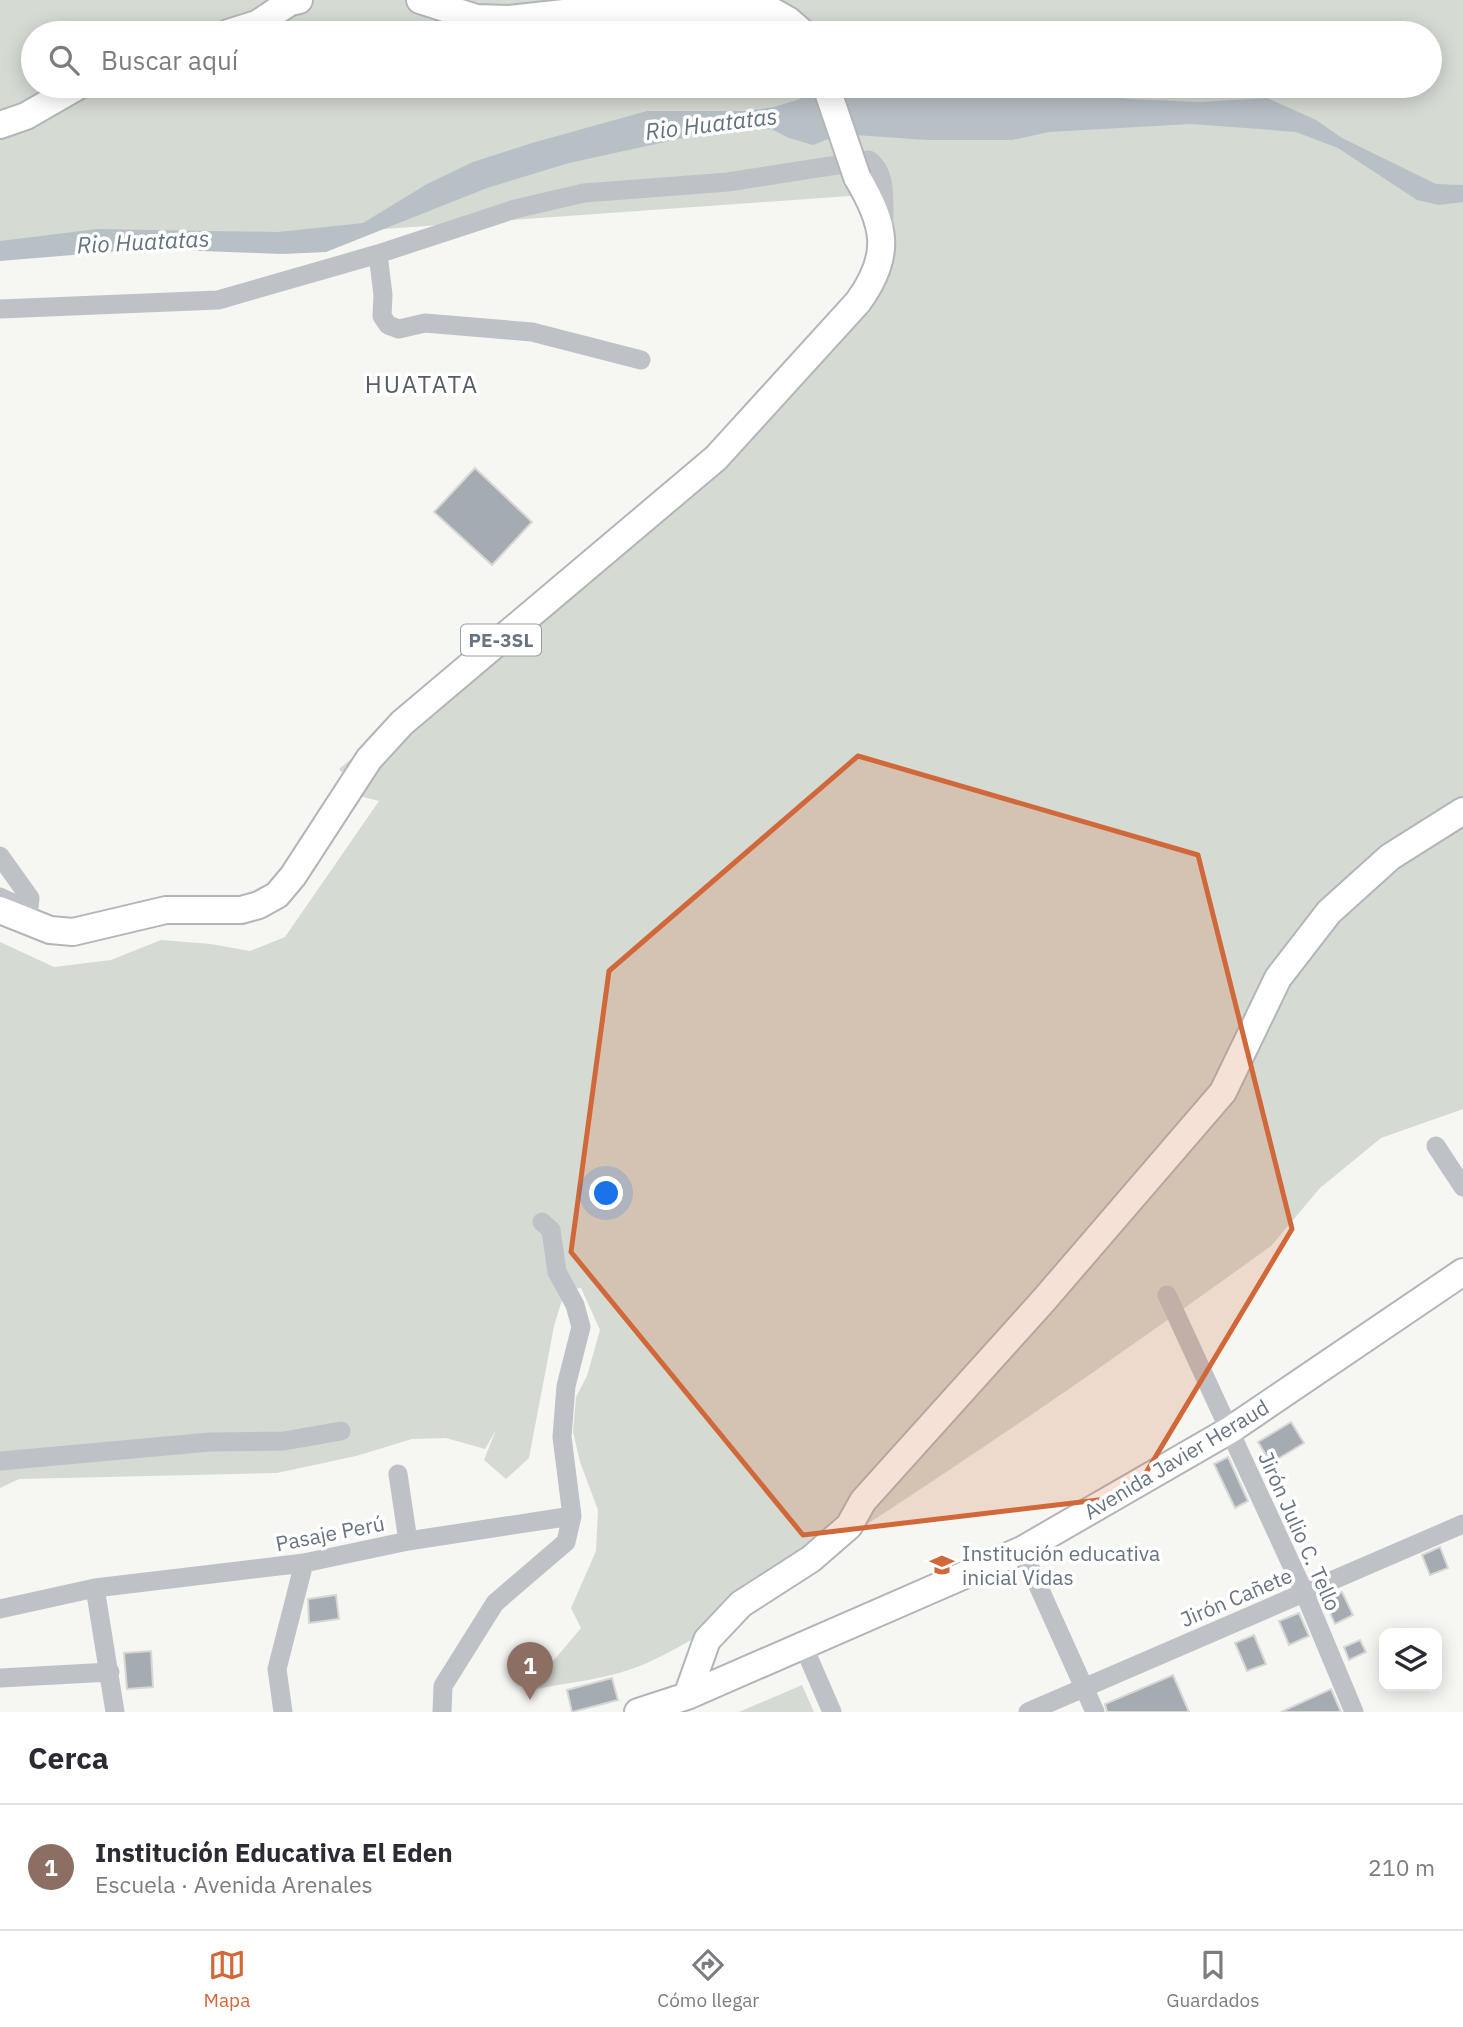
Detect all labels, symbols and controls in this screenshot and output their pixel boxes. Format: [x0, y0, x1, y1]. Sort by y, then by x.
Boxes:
search box [21, 21, 1442, 98]
icon: search [45, 41, 83, 79]
text: Buscar aquí [101, 43, 238, 77]
water label: Rio Huatatas [643, 100, 779, 146]
water label: Rio Huatatas [76, 223, 210, 259]
district label: HUATATA [365, 368, 479, 400]
road number: PE-3SL [461, 624, 541, 656]
your location [589, 1176, 623, 1210]
street label: Avenida Javier Heraud [1078, 1393, 1274, 1525]
street label: Jirón Julio C. Tello [1252, 1447, 1348, 1615]
street label: Pasaje Perú [273, 1509, 387, 1557]
place label: Institución educativa inicial Vidas [962, 1539, 1160, 1591]
school or university icon: Institución educativa inicial Vidas [928, 1551, 956, 1579]
street label: Jirón Cañete [1176, 1561, 1296, 1633]
map controls [1379, 1628, 1442, 1691]
button: layers [1379, 1628, 1442, 1691]
pin: 1 [507, 1642, 553, 1700]
text: Cerca [28, 1738, 109, 1777]
text: Institución Educativa El Eden [95, 1835, 453, 1869]
text: 1 [44, 1852, 58, 1882]
text: 210 m [1368, 1852, 1435, 1882]
text: Escuela · Avenida Arenales [95, 1869, 373, 1899]
tab: Mapa [204, 1946, 250, 2012]
tab: Cómo llegar [657, 1946, 759, 2012]
tab: Guardados [1166, 1946, 1259, 2012]

